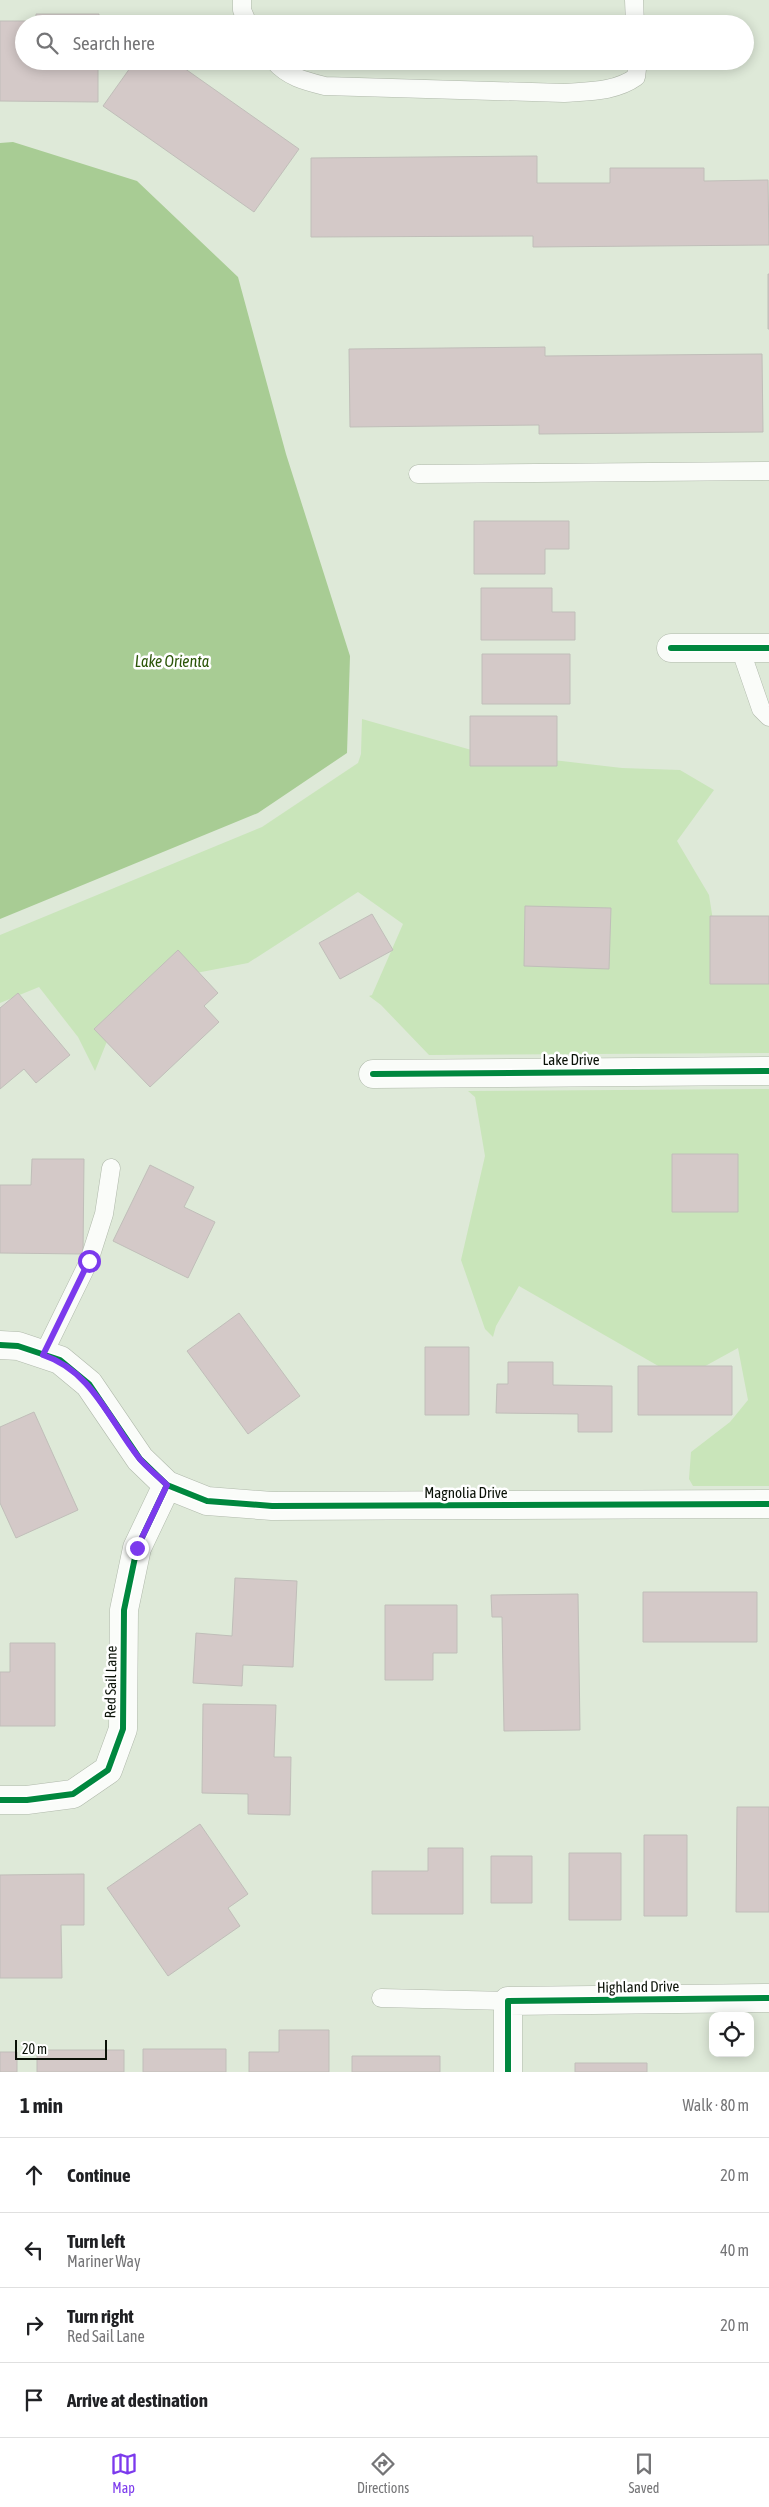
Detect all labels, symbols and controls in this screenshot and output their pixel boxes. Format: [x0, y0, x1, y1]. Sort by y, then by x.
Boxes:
search box [15, 15, 754, 70]
icon: search [33, 29, 61, 57]
text: Search here [73, 32, 155, 54]
water label: Lake Orienta [135, 652, 210, 670]
street label: Lake Drive [542, 1051, 600, 1068]
route start [78, 1250, 101, 1273]
street label: Magnolia Drive [424, 1484, 508, 1501]
route end [126, 1537, 149, 1560]
street label: Red Sail Lane [101, 1645, 120, 1719]
street label: Highland Drive [597, 1977, 680, 1996]
map controls [709, 2012, 754, 2057]
button: locate [709, 2012, 754, 2057]
scale bar [15, 2037, 108, 2060]
text: 20 m [22, 2041, 47, 2057]
text: 1 min [20, 2093, 63, 2117]
text: Walk · 80 m [683, 2096, 749, 2114]
icon: ahead [20, 2161, 48, 2189]
text: Continue [67, 2164, 131, 2186]
text: 20 m [720, 2166, 749, 2184]
text: Turn left [67, 2230, 125, 2252]
icon: left [20, 2236, 48, 2264]
text: 40 m [720, 2241, 749, 2259]
text: Mariner Way [67, 2252, 141, 2270]
text: Turn right [67, 2305, 134, 2327]
icon: right [20, 2311, 48, 2339]
text: 20 m [720, 2316, 749, 2334]
text: Red Sail Lane [67, 2327, 145, 2345]
icon: arrive [20, 2386, 48, 2414]
text: Arrive at destination [67, 2389, 208, 2411]
tab: Map [110, 2450, 138, 2496]
tab: Directions [357, 2450, 409, 2496]
tab: Saved [628, 2450, 659, 2496]

